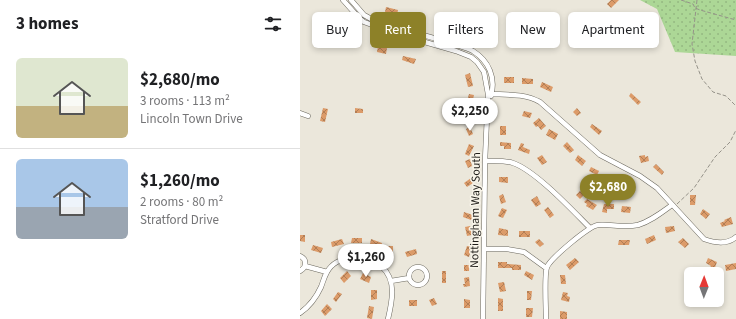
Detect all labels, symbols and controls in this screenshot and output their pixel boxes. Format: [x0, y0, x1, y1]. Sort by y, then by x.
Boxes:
text: 3 homes [16, 12, 78, 36]
chip: Buy [312, 12, 362, 48]
chip: Rent [370, 12, 426, 48]
chip: Filters [434, 12, 498, 48]
chip: New [506, 12, 560, 48]
chip: Apartment [568, 12, 659, 48]
icon: filters [262, 13, 284, 35]
text: $2,680/mo [140, 68, 220, 92]
icon: home [48, 74, 96, 122]
text: 3 rooms · 113 m² [140, 92, 230, 110]
pin: $2,250 [437, 98, 503, 132]
text: $2,250 [451, 102, 489, 120]
text: Lincoln Town Drive [140, 110, 243, 128]
street label: Nottingham Way South [466, 152, 485, 268]
text: $1,260/mo [140, 169, 220, 193]
pin: $2,680 [575, 174, 641, 208]
icon: home [48, 175, 96, 223]
text: $2,680 [589, 178, 627, 196]
text: 2 rooms · 80 m² [140, 193, 223, 211]
text: Stratford Drive [140, 211, 219, 229]
pin: $1,260 [333, 244, 399, 278]
text: $1,260 [347, 248, 385, 266]
north arrow [684, 267, 724, 307]
map controls [684, 267, 724, 307]

